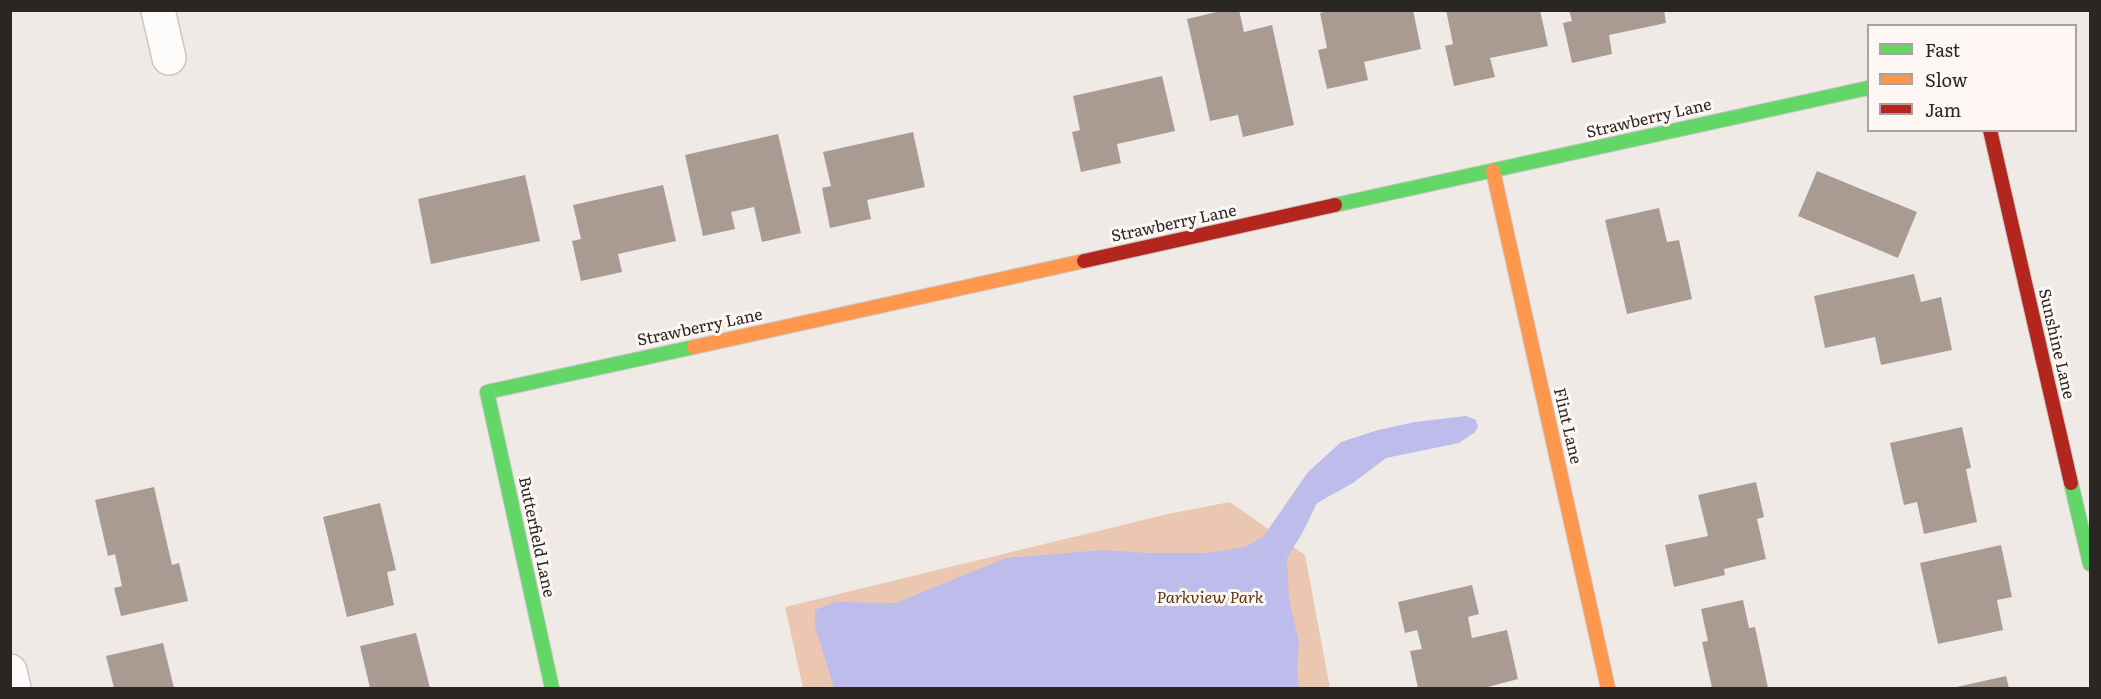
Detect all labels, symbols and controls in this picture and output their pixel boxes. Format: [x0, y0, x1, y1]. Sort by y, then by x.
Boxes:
legend [1867, 24, 2077, 132]
text: Fast [1925, 36, 1960, 63]
text: Slow [1925, 66, 1967, 93]
street label: Strawberry Lane [1585, 95, 1713, 143]
text: Jam [1925, 96, 1961, 123]
street label: Strawberry Lane [1110, 201, 1238, 247]
street label: Sunshine Lane [2034, 287, 2078, 401]
street label: Strawberry Lane [636, 305, 764, 351]
street label: Flint Lane [1549, 386, 1585, 466]
street label: Butterfield Lane [514, 475, 558, 599]
park label: Parkview Park [1157, 588, 1263, 608]

